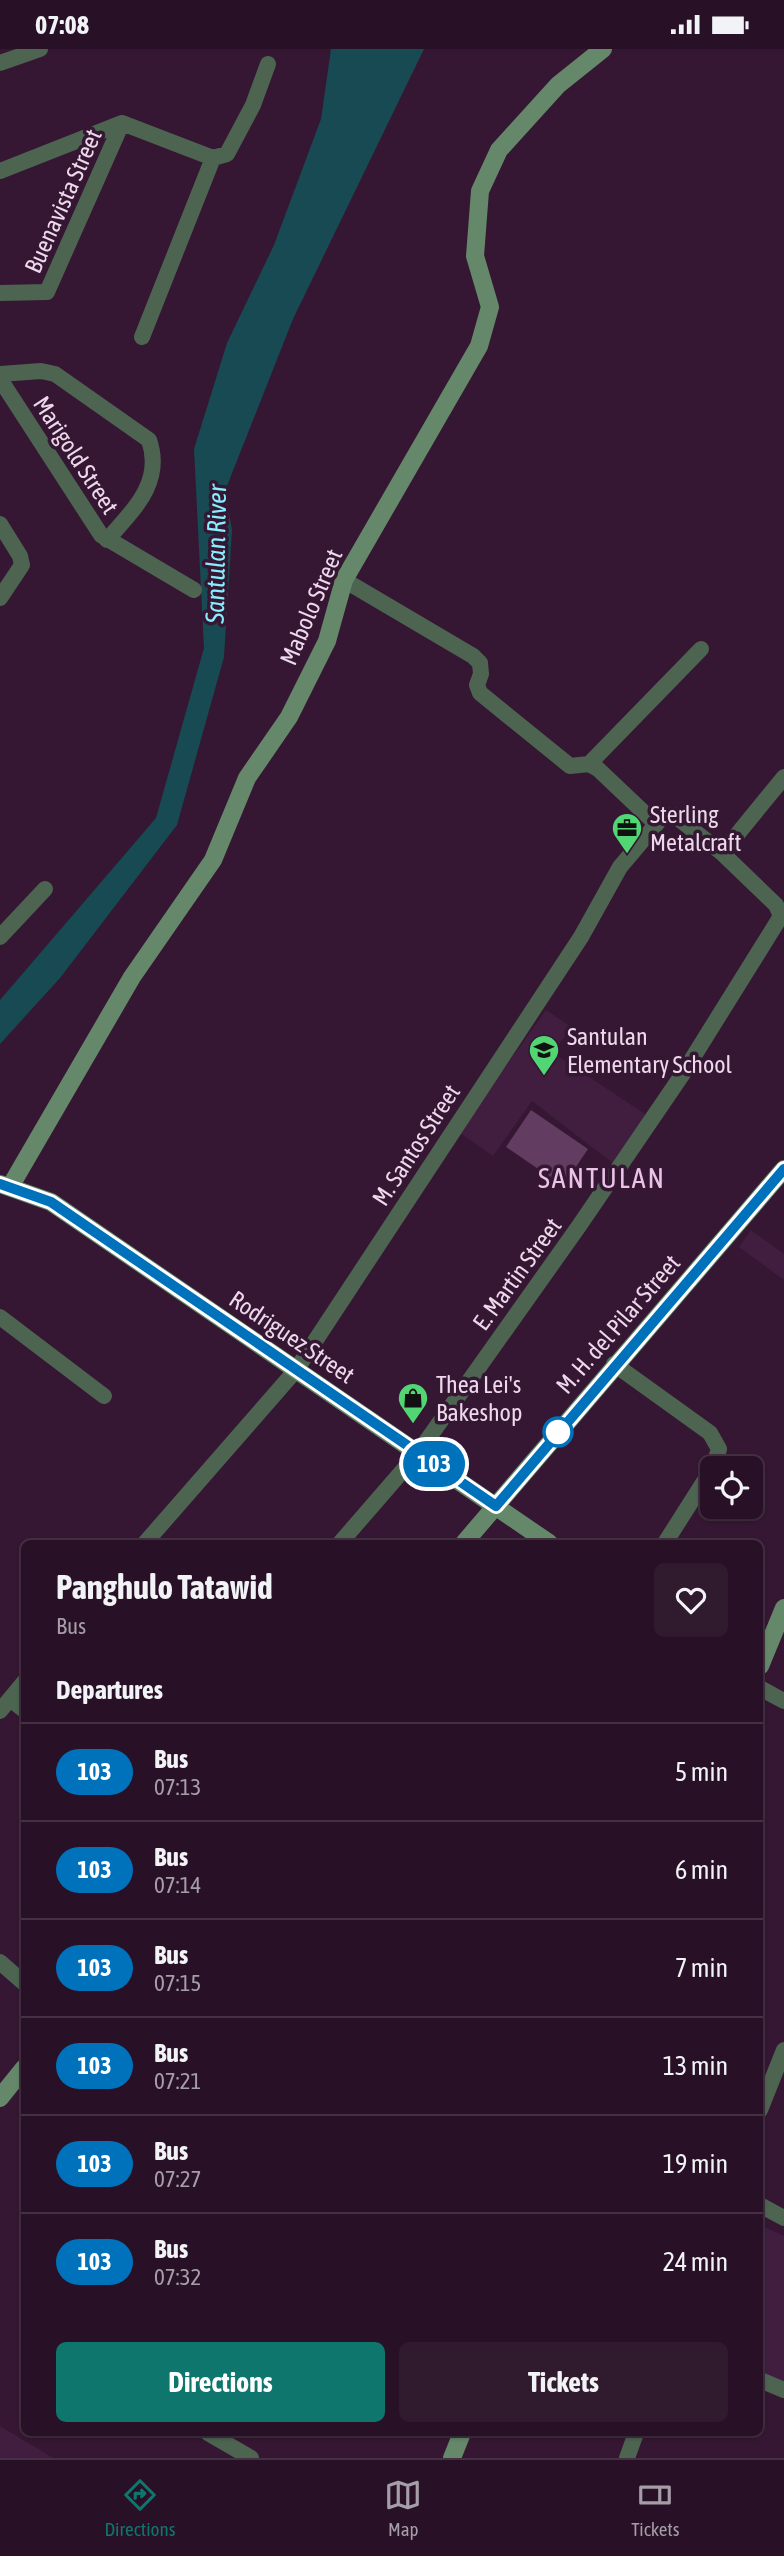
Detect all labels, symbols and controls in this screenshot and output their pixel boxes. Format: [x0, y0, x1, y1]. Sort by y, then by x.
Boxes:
text: 07:08 [35, 10, 89, 40]
street label: Buenavista Street [19, 125, 107, 277]
street label: Marigold Street [28, 391, 124, 519]
water label: Santulan River [200, 483, 232, 625]
street label: Mabolo Street [274, 545, 348, 669]
place label: Sterling Metalcraft [650, 801, 741, 856]
office icon: Sterling Metalcraft [610, 811, 644, 855]
place label: Santulan Elementary School [567, 1023, 733, 1078]
school or university icon: Santulan Elementary School [527, 1033, 561, 1077]
street label: M. Santos Street [367, 1079, 465, 1211]
district label: SANTULAN [538, 1162, 666, 1194]
street label: E. Martin Street [467, 1213, 567, 1335]
street label: M. H. del Pilar Street [551, 1249, 685, 1399]
street label: Rodriguez Street [224, 1285, 360, 1389]
place label: Thea Lei's Bakeshop [436, 1371, 522, 1426]
shop icon: Thea Lei's Bakeshop [396, 1381, 430, 1425]
unlabelled marker [543, 1417, 573, 1447]
line badge: 103 [394, 1441, 474, 1487]
text: 103 [417, 1450, 451, 1477]
map controls [700, 1456, 763, 1519]
button: locate [700, 1456, 763, 1519]
button: heart [654, 1563, 728, 1637]
text: Panghulo Tatawid [56, 1568, 273, 1606]
text: Bus [56, 1613, 86, 1639]
text: Departures [56, 1675, 163, 1705]
text: Bus [154, 1744, 188, 1774]
text: 5 min [675, 1757, 728, 1787]
text: 103 [78, 1758, 111, 1785]
text: 07:13 [154, 1774, 201, 1800]
text: Bus [154, 1842, 188, 1872]
text: 6 min [675, 1855, 728, 1885]
text: 103 [78, 1856, 111, 1883]
text: 07:14 [154, 1872, 201, 1898]
text: Bus [154, 1940, 188, 1970]
text: 7 min [675, 1953, 728, 1983]
text: 103 [78, 1954, 111, 1981]
text: 07:15 [154, 1970, 201, 1996]
text: Bus [154, 2038, 188, 2068]
text: 13 min [663, 2051, 728, 2081]
text: 103 [78, 2052, 111, 2079]
text: 07:21 [154, 2068, 201, 2094]
text: Bus [154, 2136, 188, 2166]
text: 19 min [663, 2149, 728, 2179]
text: 103 [78, 2150, 111, 2177]
text: 07:27 [154, 2166, 201, 2192]
text: Bus [154, 2234, 188, 2264]
text: 24 min [663, 2247, 728, 2277]
text: 103 [78, 2248, 111, 2275]
text: 07:32 [154, 2264, 201, 2290]
button: Directions [56, 2342, 385, 2422]
button: Tickets [399, 2342, 728, 2422]
tab: Directions [104, 2476, 175, 2540]
tab: Map [384, 2476, 422, 2540]
tab: Tickets [631, 2476, 679, 2540]

